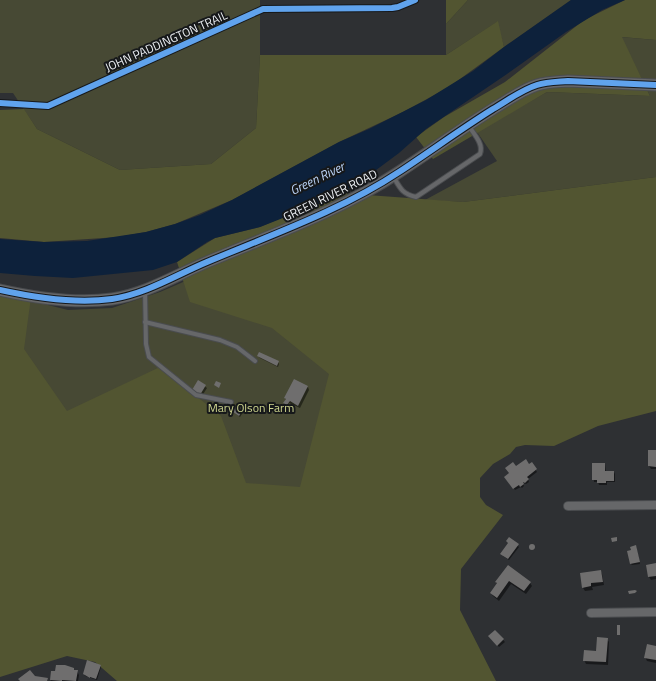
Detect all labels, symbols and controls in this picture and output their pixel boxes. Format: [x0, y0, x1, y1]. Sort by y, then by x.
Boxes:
street label: JOHN PADDINGTON TRAIL [102, 5, 231, 77]
water label: Green River [286, 155, 349, 200]
street label: GREEN RIVER ROAD [280, 164, 381, 226]
park label: Mary Olson Farm [208, 398, 294, 417]

